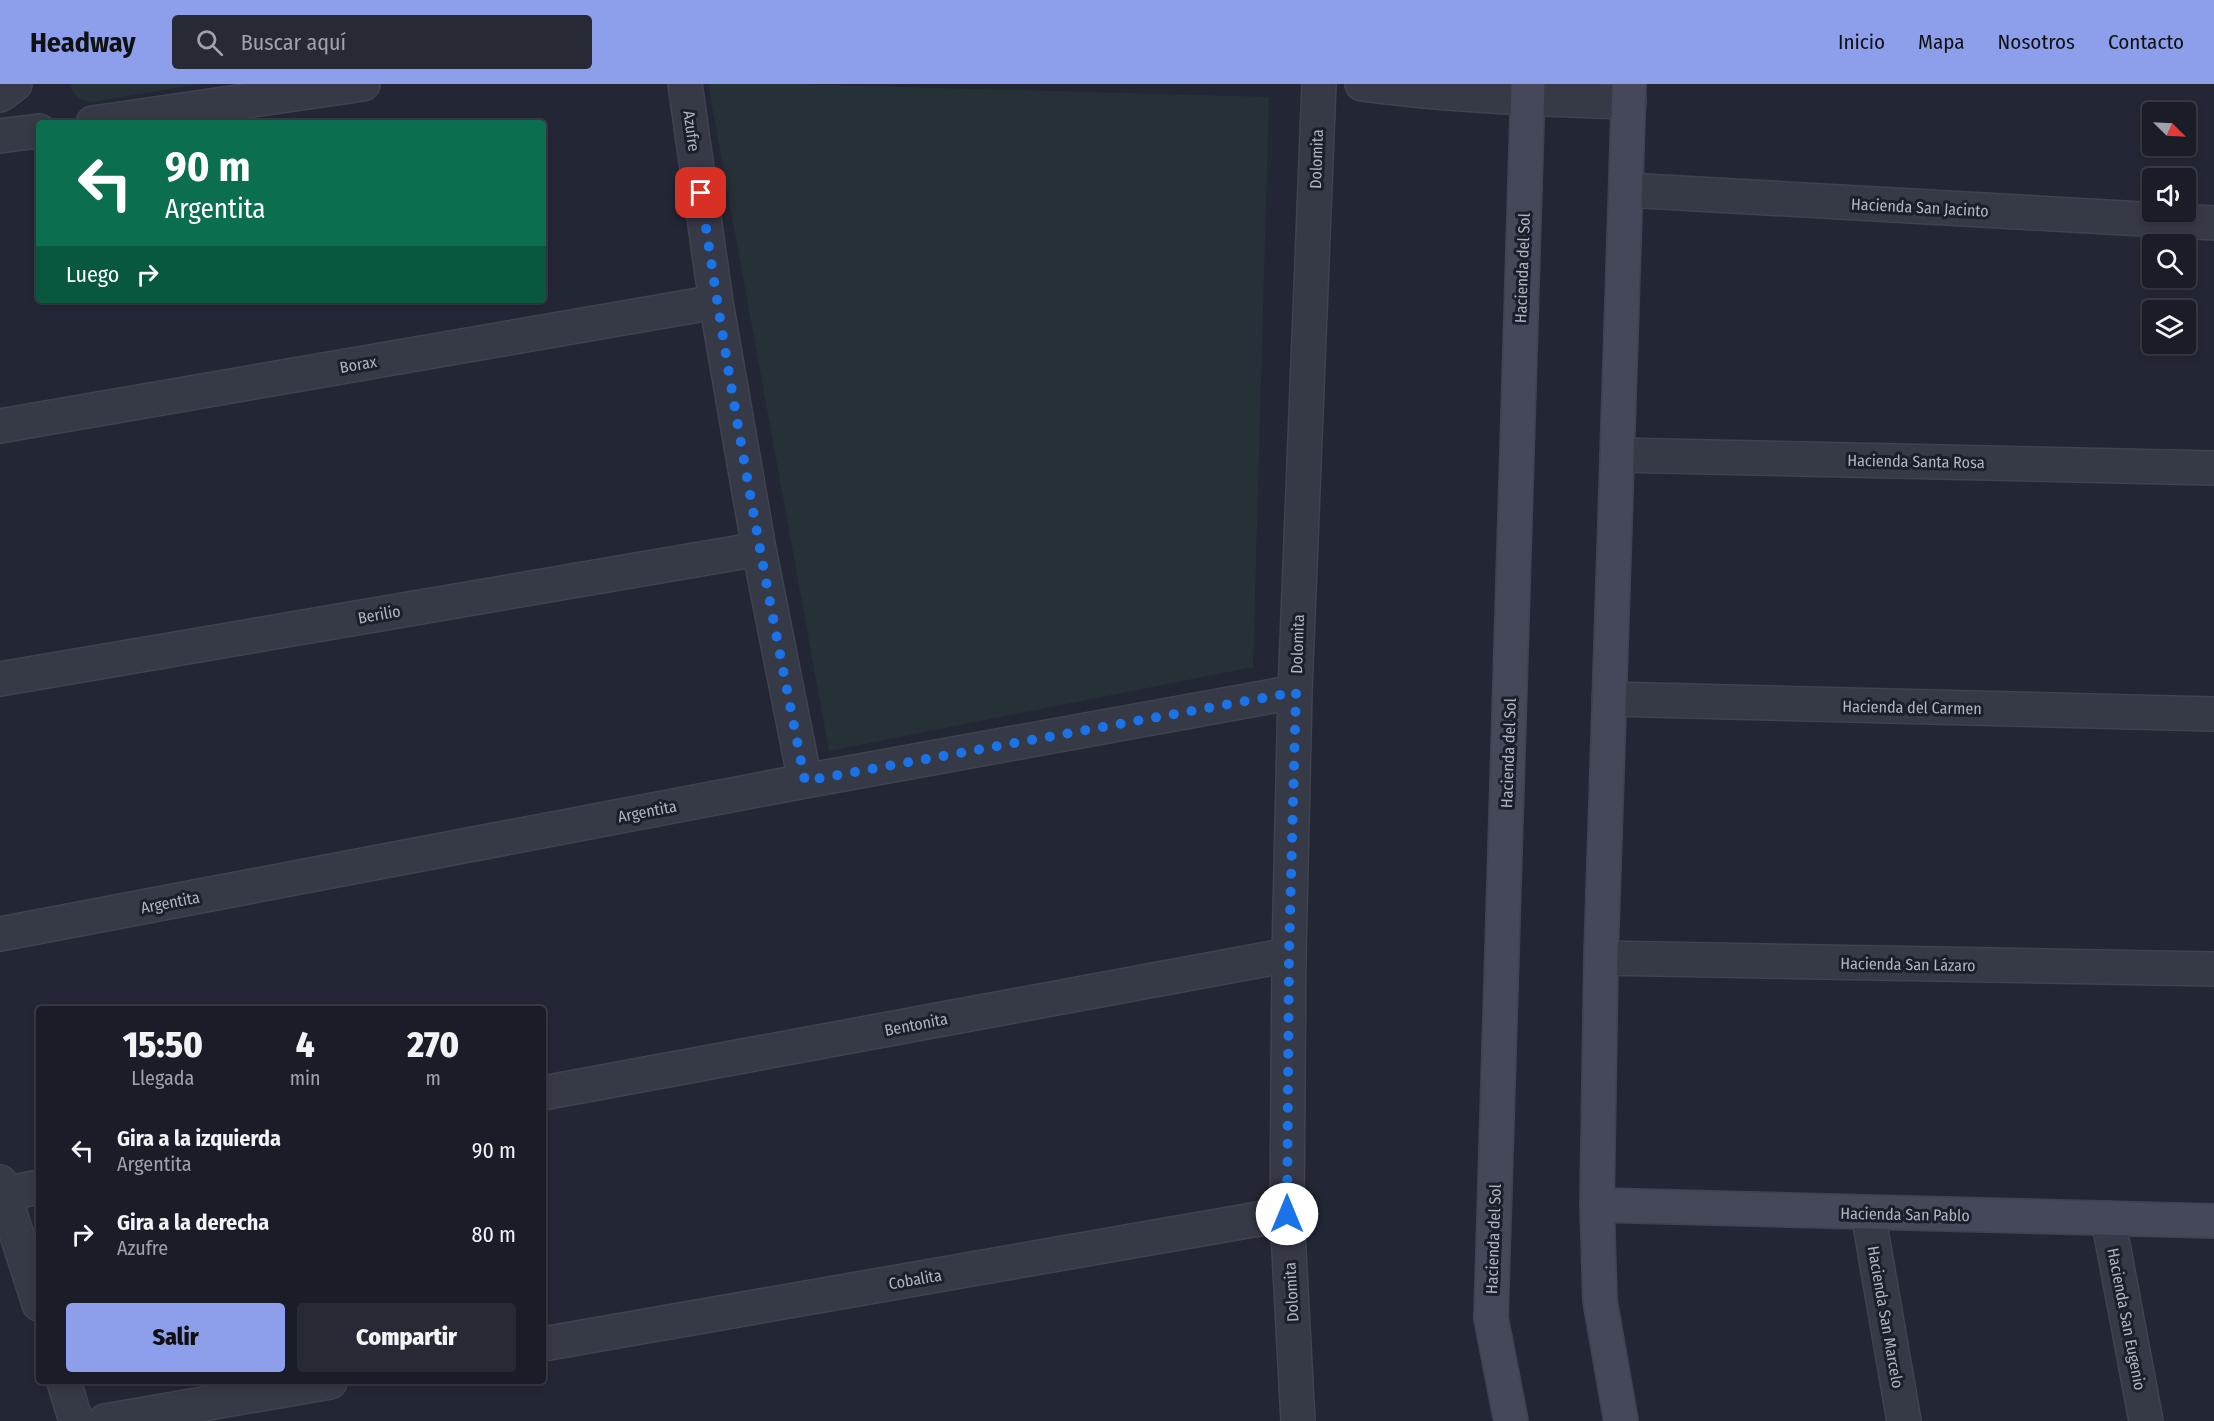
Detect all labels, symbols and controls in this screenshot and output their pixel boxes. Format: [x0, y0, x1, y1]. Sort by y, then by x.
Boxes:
search box [172, 15, 592, 69]
text: Headway [30, 26, 136, 59]
icon: search [193, 26, 226, 59]
text: Buscar aquí [241, 29, 346, 56]
text: Inicio [1838, 29, 1885, 55]
text: Mapa [1918, 29, 1965, 55]
text: Nosotros [1998, 29, 2075, 55]
text: Contacto [2108, 29, 2184, 55]
north arrow [2142, 102, 2196, 156]
map controls [2142, 102, 2196, 354]
street label: Azufre [679, 109, 704, 153]
street label: Dolomita [1306, 129, 1327, 189]
text: 90 m [165, 142, 250, 192]
icon: left [66, 144, 144, 222]
pin [675, 167, 726, 218]
button: sound [2142, 168, 2196, 222]
icon: arrive [684, 176, 717, 209]
text: Argentita [165, 193, 266, 225]
street label: Hacienda San Jacinto [1851, 194, 1989, 221]
street label: Hacienda del Sol [1511, 213, 1534, 323]
button: search [2142, 234, 2196, 288]
icon: right [131, 258, 164, 291]
text: Luego [66, 261, 119, 288]
button: layers [2142, 300, 2196, 354]
street label: Borax [338, 352, 378, 377]
street label: Hacienda Santa Rosa [1847, 451, 1985, 472]
street label: Berilio [356, 601, 402, 628]
street label: Dolomita [1287, 614, 1308, 674]
street label: Hacienda del Carmen [1842, 697, 1982, 718]
street label: Hacienda del Sol [1497, 698, 1520, 808]
street label: Argentita [616, 796, 678, 827]
street label: Argentita [139, 887, 201, 918]
street label: Hacienda San Lázaro [1840, 954, 1976, 975]
street label: Bentonita [883, 1009, 949, 1040]
text: 15:50 [123, 1023, 203, 1067]
text: 4 [296, 1023, 315, 1067]
text: 270 [407, 1023, 459, 1067]
text: Llegada [131, 1066, 194, 1090]
text: min [290, 1066, 321, 1090]
text: m [426, 1066, 441, 1090]
text: Gira a la izquierda [117, 1125, 281, 1152]
icon: left [66, 1134, 99, 1167]
text: 90 m [472, 1137, 516, 1164]
text: Argentita [117, 1152, 192, 1176]
position arrow [1255, 1182, 1319, 1246]
street label: Hacienda del Sol [1482, 1184, 1505, 1294]
street label: Hacienda San Pablo [1840, 1204, 1970, 1225]
text: Gira a la derecha [117, 1209, 269, 1236]
icon: right [66, 1218, 99, 1251]
text: 80 m [471, 1221, 516, 1248]
text: Azufre [117, 1236, 168, 1260]
street label: Hacienda San Marcelo [1864, 1244, 1907, 1390]
street label: Hacienda San Eugenio [2103, 1246, 2150, 1392]
street label: Dolomita [1280, 1262, 1303, 1322]
street label: Cobalita [887, 1265, 943, 1293]
button: Salir [66, 1303, 285, 1372]
button: Compartir [297, 1303, 516, 1372]

